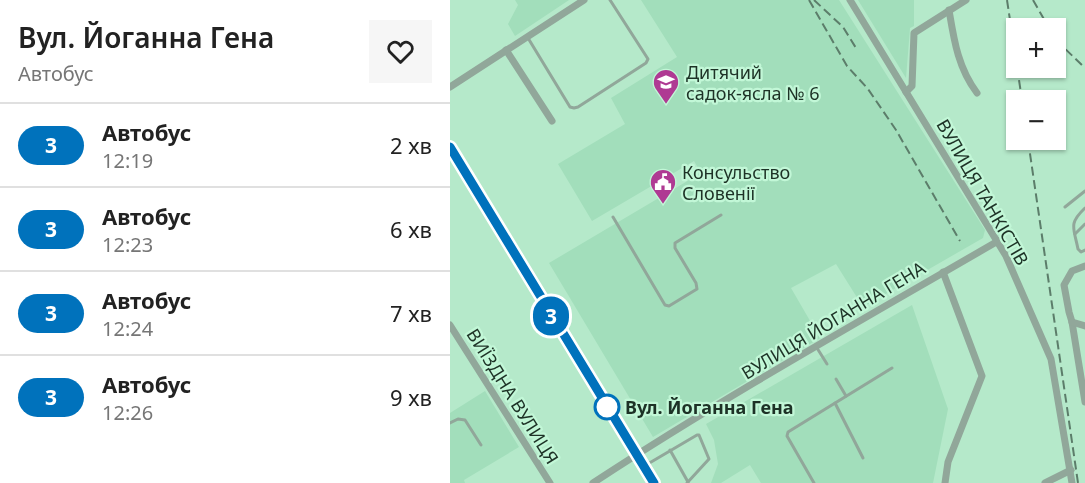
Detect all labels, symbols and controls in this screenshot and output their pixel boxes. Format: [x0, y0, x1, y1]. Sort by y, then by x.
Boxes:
text: Вул. Йоганна Гена [18, 18, 274, 56]
map controls [1006, 18, 1066, 150]
button: + [1006, 18, 1066, 78]
button: heart [369, 20, 432, 83]
text: Автобус [18, 60, 94, 87]
place label: Дитячий садок-ясла № 6 [686, 60, 820, 105]
school or university icon: Дитячий садок-ясла № 6 [651, 67, 681, 105]
button: − [1006, 90, 1066, 150]
street label: ВУЛИЦЯ ТАНКІСТІВ [931, 114, 1035, 270]
text: Автобус [102, 117, 191, 147]
text: 2 хв [390, 130, 432, 160]
text: 3 [45, 131, 57, 159]
text: 12:19 [102, 147, 153, 174]
place label: Консульство Словенії [682, 160, 790, 205]
public building icon: Консульство Словенії [648, 167, 678, 205]
text: Автобус [102, 201, 191, 231]
text: 6 хв [390, 214, 432, 244]
text: 3 [45, 215, 57, 243]
text: 12:23 [102, 231, 153, 258]
street label: ВУЛИЦЯ ЙОГАННА ГЕНА [737, 255, 930, 384]
text: Автобус [102, 285, 191, 315]
line badge: 3 [532, 296, 570, 336]
text: 7 хв [390, 298, 432, 328]
text: 3 [45, 299, 57, 327]
text: 3 [545, 302, 557, 330]
text: 12:24 [102, 315, 153, 342]
street label: ВИЇЗДНА ВУЛИЦЯ [462, 324, 564, 468]
text: Автобус [102, 369, 191, 399]
text: 9 хв [390, 382, 432, 412]
text: 3 [45, 383, 57, 411]
marker: Вул. Йоганна Гена [594, 394, 620, 420]
place label: Вул. Йоганна Гена [625, 395, 793, 419]
text: 12:26 [102, 399, 153, 426]

